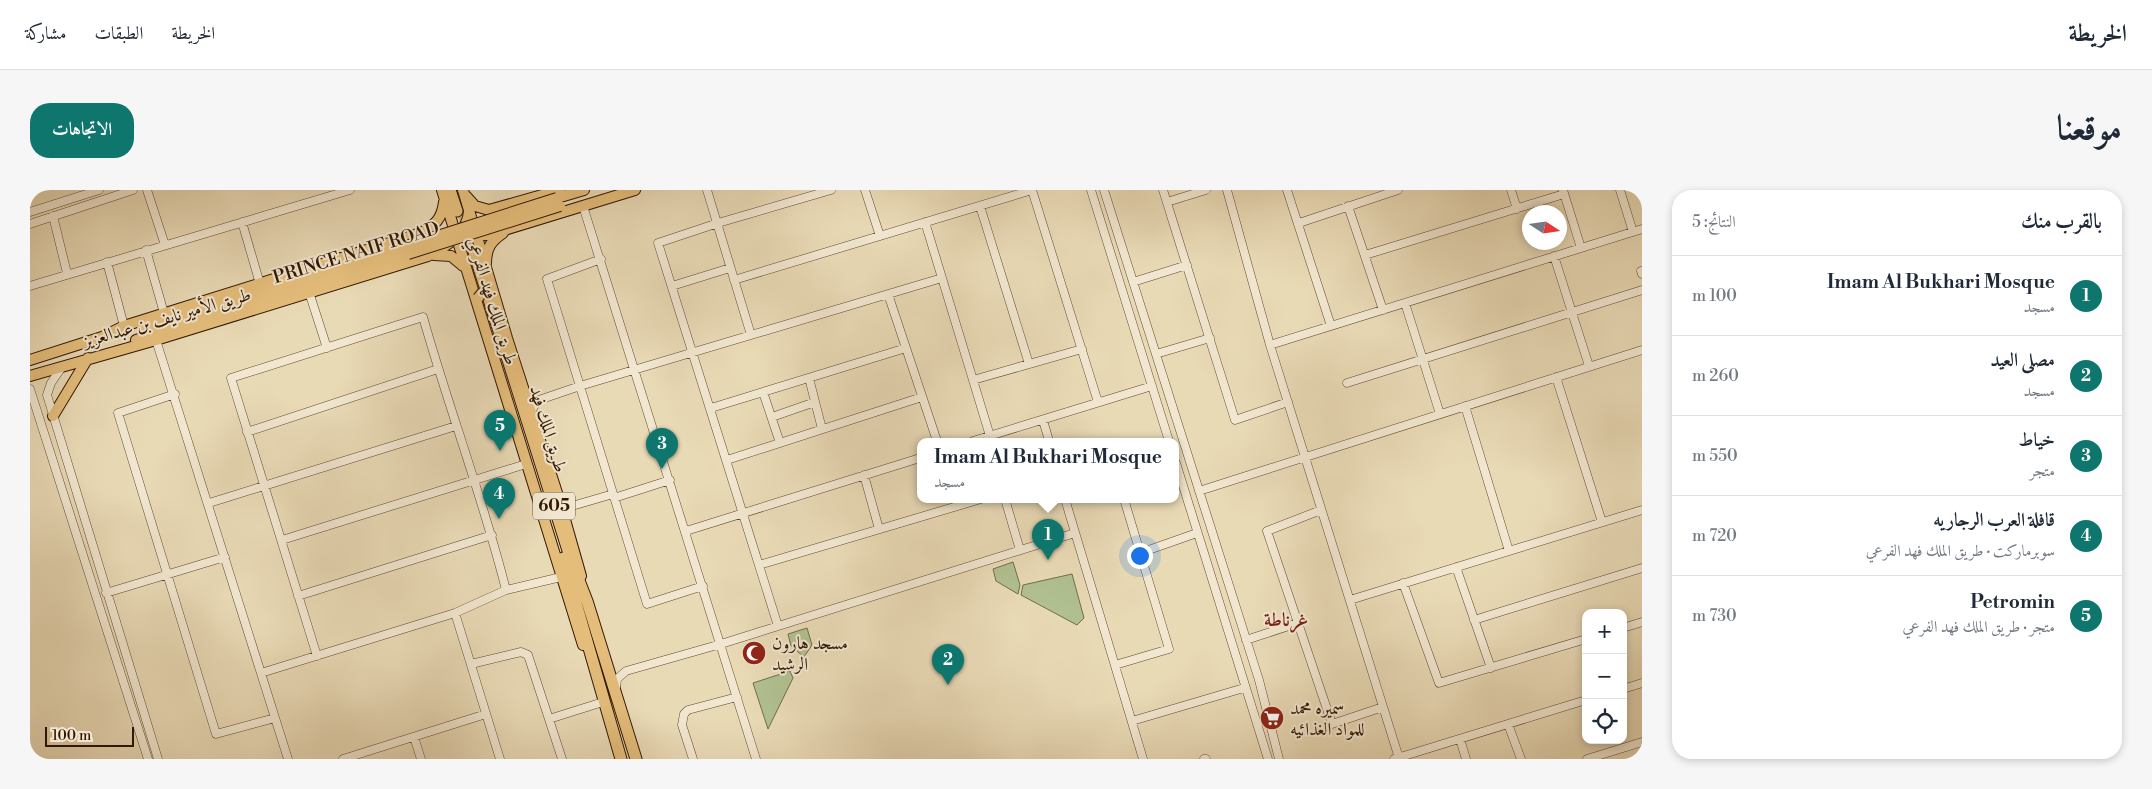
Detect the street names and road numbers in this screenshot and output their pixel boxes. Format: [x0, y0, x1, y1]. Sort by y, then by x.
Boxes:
street label: PRINCE NAIF ROAD [270, 217, 442, 289]
street label: طريق الملك فهد الفرعي [459, 234, 522, 369]
street label: طريق الأمير نايف بن عبدالعزيز [78, 281, 254, 354]
street label: طريق الملك فهد [524, 383, 572, 475]
road number: 605 [533, 492, 575, 520]

